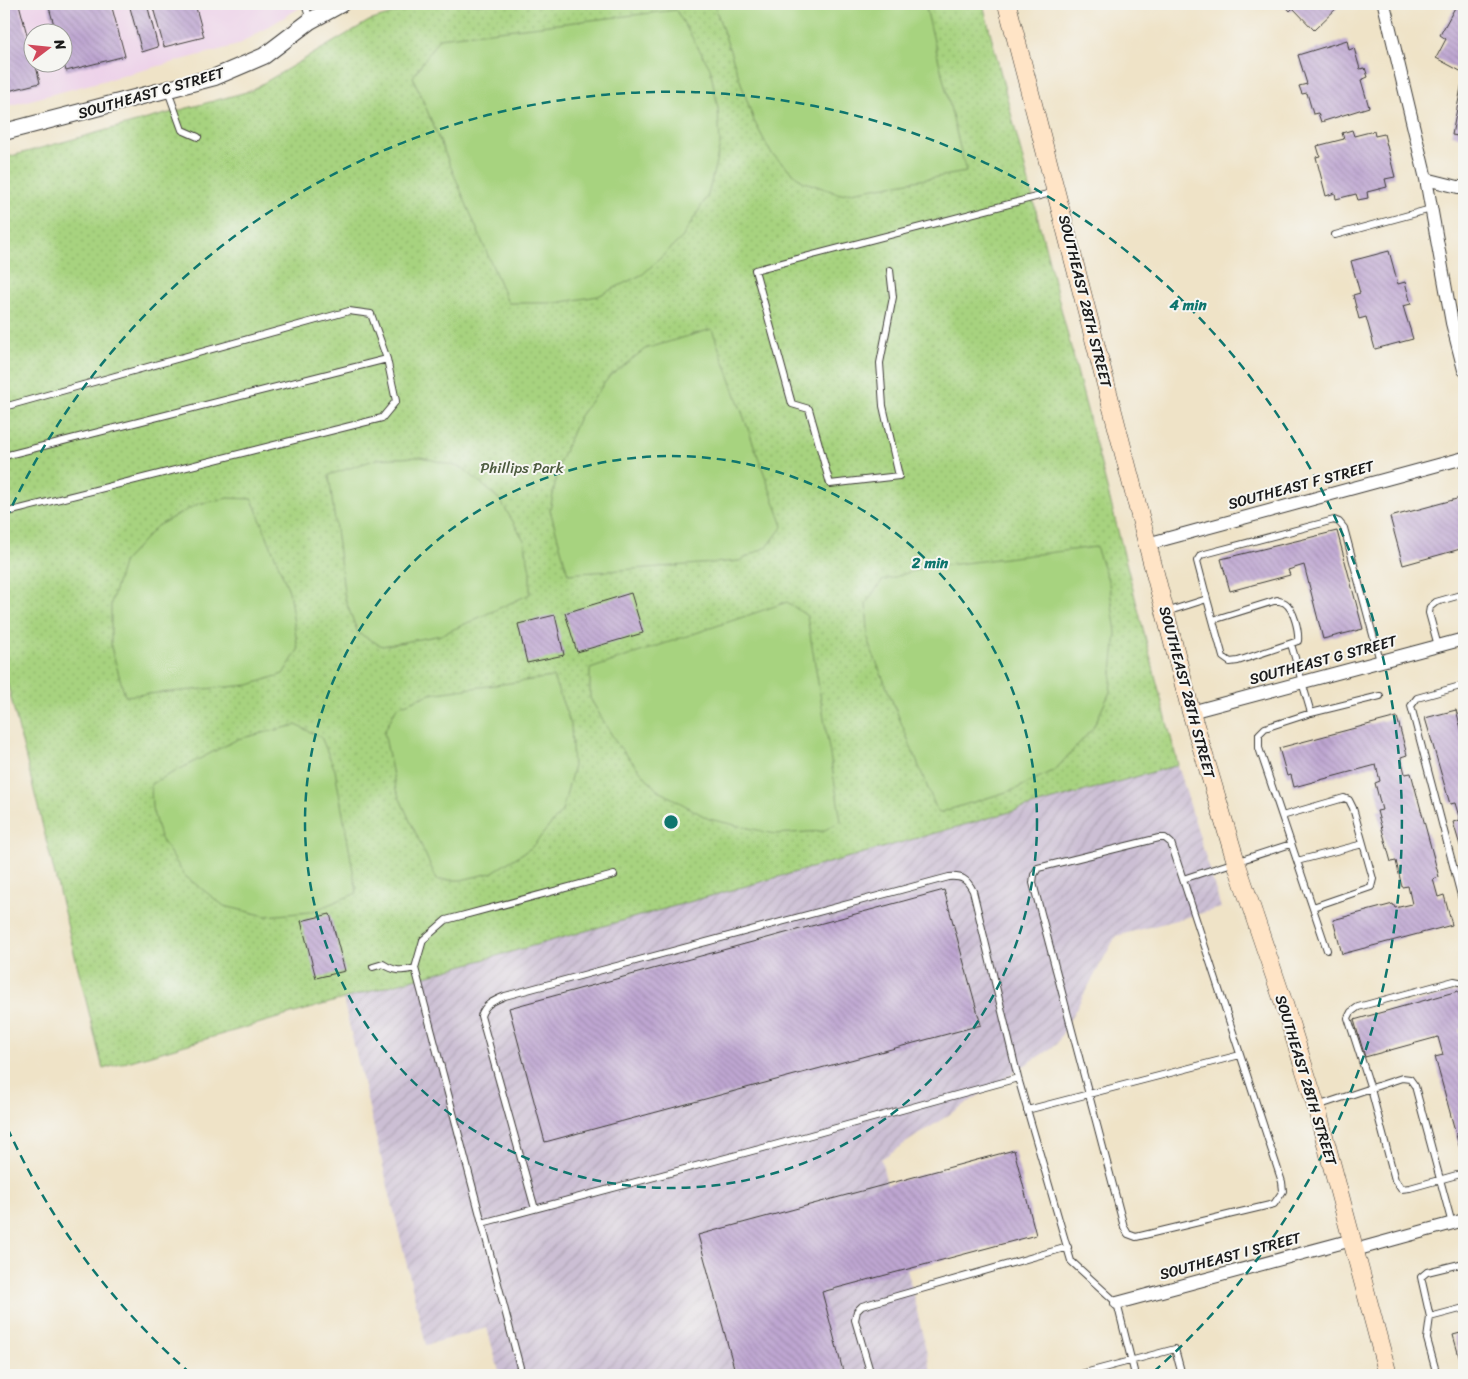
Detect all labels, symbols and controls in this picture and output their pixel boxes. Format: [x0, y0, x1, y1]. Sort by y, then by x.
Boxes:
north arrow [22, 22, 72, 72]
text: N [46, 35, 73, 53]
street label: SOUTHEAST C STREET [75, 59, 229, 126]
street label: SOUTHEAST 28TH STREET [1051, 212, 1119, 391]
text: 4 min [1168, 292, 1207, 318]
street label: SOUTHEAST F STREET [1225, 453, 1379, 517]
park label: Phillips Park [480, 455, 565, 481]
text: 2 min [911, 550, 949, 576]
street label: SOUTHEAST 28TH STREET [1152, 603, 1223, 782]
street label: SOUTHEAST G STREET [1246, 627, 1401, 692]
centre of rings [662, 813, 680, 831]
street label: SOUTHEAST 28TH STREET [1268, 991, 1345, 1170]
street label: SOUTHEAST I STREET [1157, 1224, 1305, 1287]

